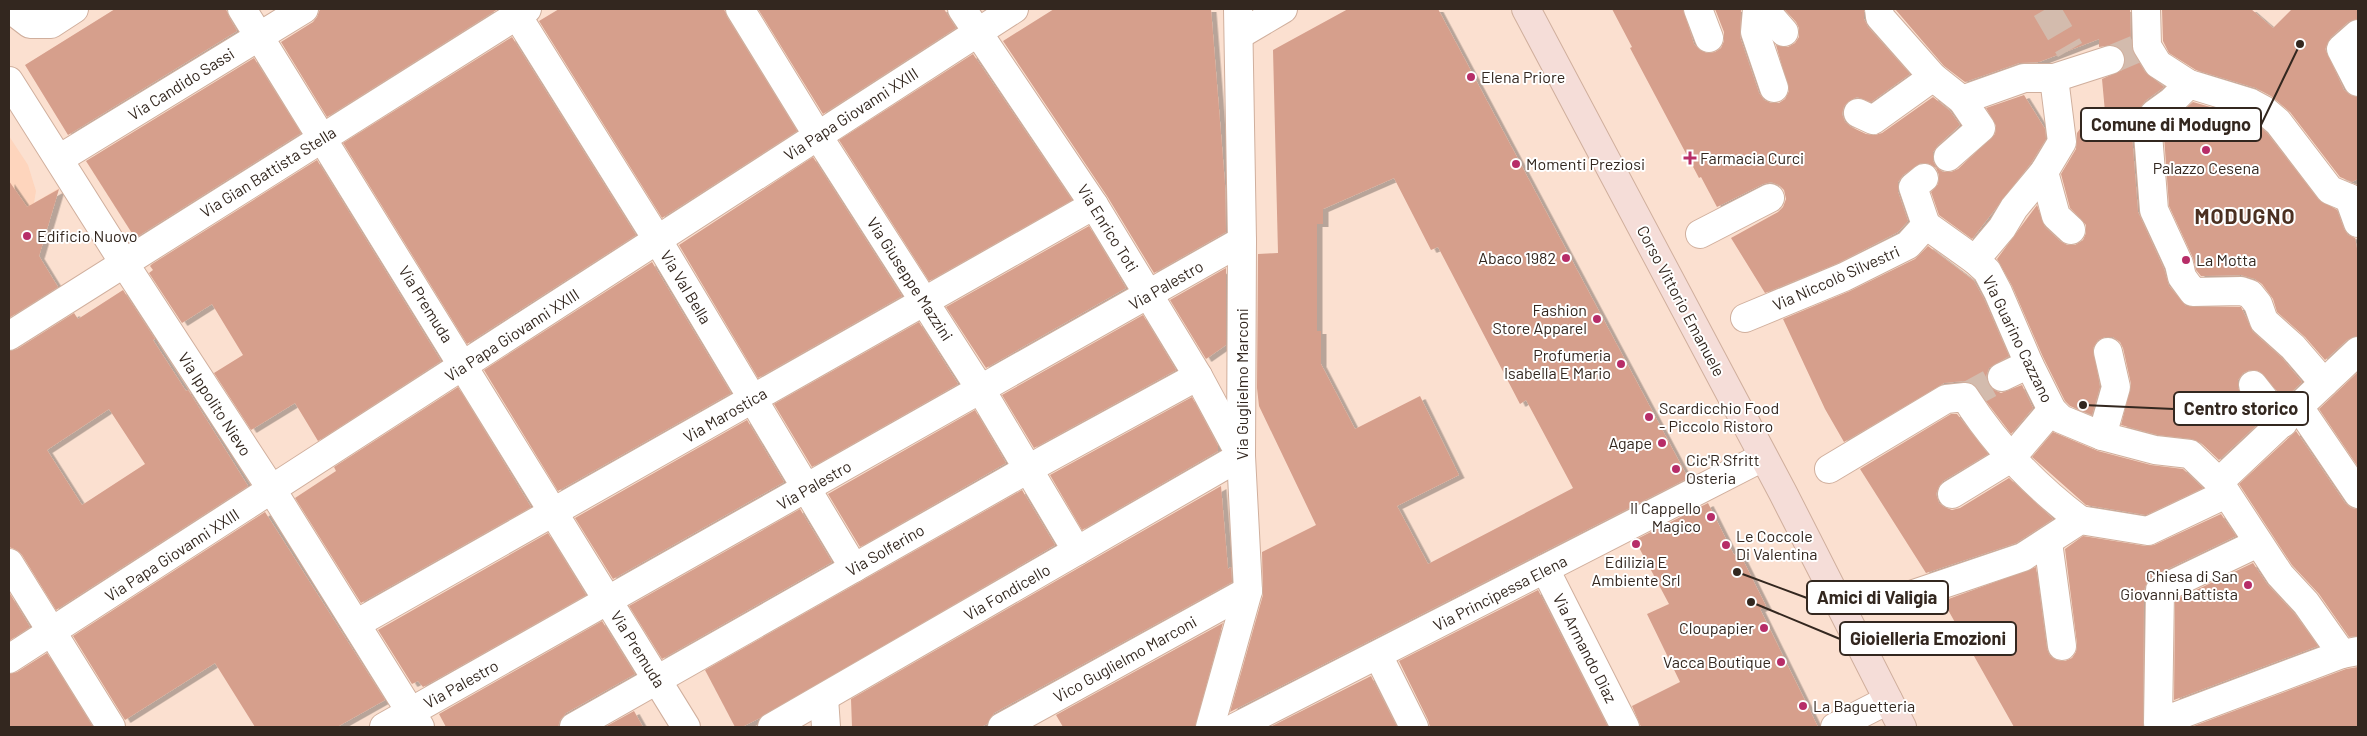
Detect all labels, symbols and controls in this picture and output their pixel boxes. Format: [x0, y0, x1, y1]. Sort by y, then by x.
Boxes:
street label: Via Candido Sassi [124, 43, 237, 124]
street label: Via Papa Giovanni XXIII [780, 63, 921, 164]
place label: Elena Priore [1481, 67, 1565, 86]
marker: Elena Priore [1465, 71, 1477, 83]
callout: Comune di Modugno [2081, 108, 2261, 141]
text: Comune di Modugno [2091, 113, 2251, 135]
street label: Via Gian Battista Stella [196, 122, 339, 221]
marker: Palazzo Cesena [2200, 144, 2212, 156]
place label: Farmacia Curci [1700, 148, 1804, 167]
marker: Farmacia Curci [1684, 152, 1696, 164]
place label: Momenti Preziosi [1526, 154, 1645, 173]
marker: Momenti Preziosi [1510, 158, 1522, 170]
place label: Palazzo Cesena [2153, 158, 2259, 177]
street label: Via Enrico Toti [1074, 180, 1143, 275]
district label: MODUGNO [2195, 203, 2295, 228]
street label: Via Giuseppe Mazzini [863, 213, 957, 344]
street label: Corso Vittorio Emanuele [1634, 222, 1729, 380]
place label: Edificio Nuovo [37, 226, 137, 245]
marker: Edificio Nuovo [21, 230, 33, 242]
street label: Via Niccolò Silvestri [1769, 241, 1902, 314]
street label: Via Val Bella [657, 246, 716, 327]
place label: Abaco 1982 [1478, 248, 1556, 267]
place label: La Motta [2196, 250, 2256, 269]
marker: Abaco 1982 [1560, 252, 1572, 264]
marker: La Motta [2180, 254, 2192, 266]
street label: Via Palestro [1125, 256, 1206, 313]
street label: Via Premuda [395, 262, 458, 346]
street label: Via Guarino Cazzano [1979, 272, 2057, 406]
street label: Via Papa Giovanni XXIII [441, 284, 582, 385]
place label: Fashion Store Apparel [1492, 300, 1587, 337]
street label: Via Guglielmo Marconi [1232, 308, 1251, 460]
marker: Fashion Store Apparel [1591, 313, 1603, 325]
place label: Profumeria Isabella E Mario [1504, 345, 1611, 382]
street label: Via Ippolito Nievo [175, 348, 256, 459]
marker: Profumeria Isabella E Mario [1615, 358, 1627, 370]
street label: Via Marostica [680, 383, 770, 446]
callout: Centro storico [2174, 392, 2308, 425]
text: Centro storico [2184, 397, 2298, 419]
place label: Scardicchio Food - Piccolo Ristoro [1659, 398, 1779, 435]
marker: Scardicchio Food - Piccolo Ristoro [1643, 411, 1655, 423]
place label: Agape [1609, 433, 1652, 452]
marker: Agape [1656, 437, 1668, 449]
place label: Cic'R Sfritt Osteria [1686, 450, 1760, 487]
street label: Via Palestro [773, 456, 854, 513]
marker: Cic'R Sfritt Osteria [1670, 463, 1682, 475]
place label: Il Cappello Magico [1630, 498, 1701, 535]
street label: Via Papa Giovanni XXIII [101, 504, 242, 605]
marker: Il Cappello Magico [1705, 511, 1717, 523]
street label: Via Solferino [842, 520, 927, 580]
place label: Le Coccole Di Valentina [1736, 526, 1818, 563]
marker: Edilizia E Ambiente Srl [1630, 538, 1642, 550]
marker: Le Coccole Di Valentina [1720, 539, 1732, 551]
street label: Via Principessa Elena [1430, 551, 1570, 635]
place label: Edilizia E Ambiente Srl [1591, 552, 1681, 589]
street label: Via Fondicello [960, 559, 1053, 624]
place label: Chiesa di San Giovanni Battista [2120, 566, 2238, 603]
marker: Chiesa di San Giovanni Battista [2242, 579, 2254, 591]
callout: Amici di Valigia [1807, 581, 1948, 614]
text: Amici di Valigia [1817, 586, 1937, 608]
street label: Via Armando Diaz [1550, 590, 1621, 706]
street label: Via Premuda [607, 607, 670, 691]
street label: Vico Guglielmo Marconi [1050, 611, 1200, 706]
place label: Cloupapier [1679, 618, 1754, 637]
marker: Cloupapier [1758, 622, 1770, 634]
callout: Gioielleria Emozioni [1840, 622, 2016, 655]
text: Gioielleria Emozioni [1850, 627, 2006, 649]
place label: Vacca Boutique [1663, 652, 1771, 671]
street label: Via Palestro [420, 655, 501, 712]
marker: Vacca Boutique [1775, 656, 1787, 668]
place label: La Baguetteria [1813, 696, 1915, 715]
marker: La Baguetteria [1797, 700, 1809, 712]

